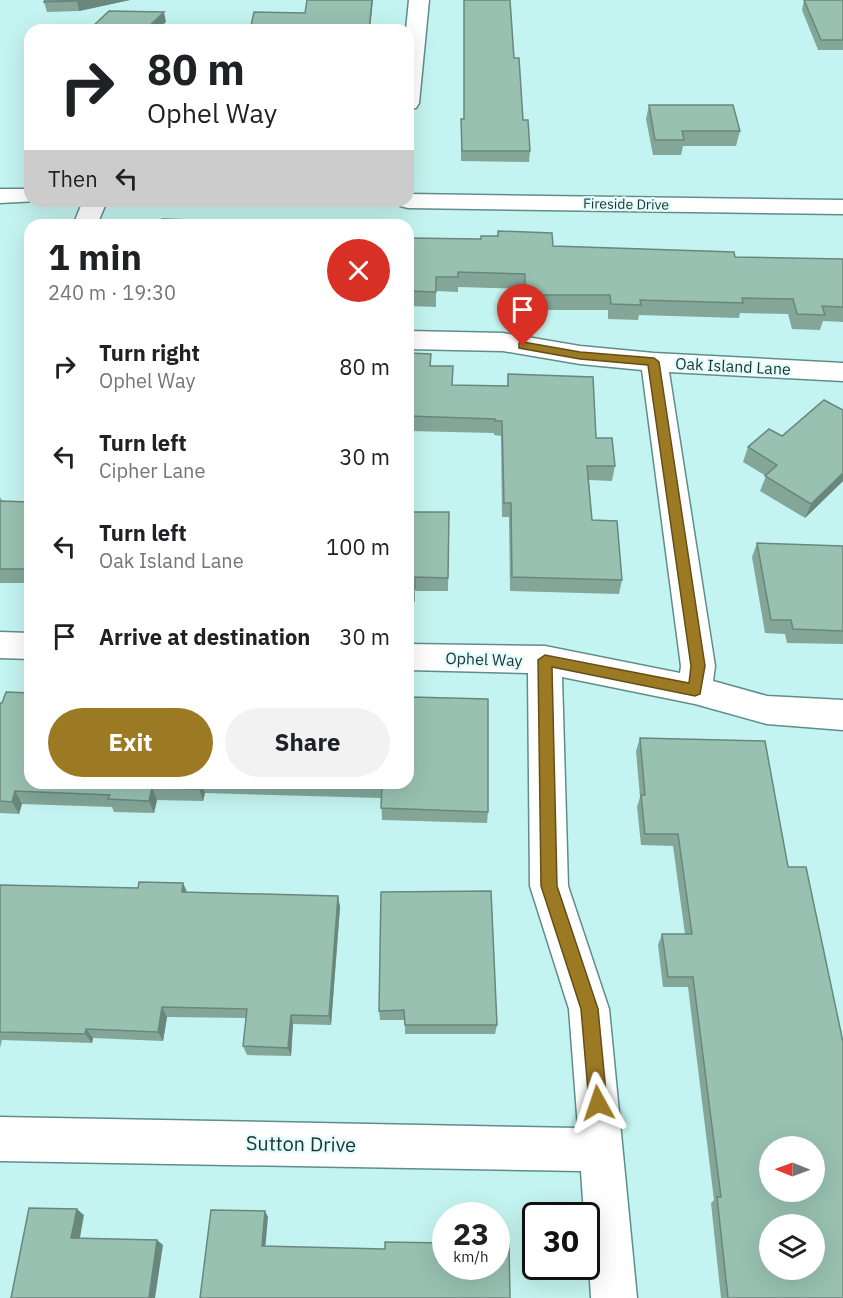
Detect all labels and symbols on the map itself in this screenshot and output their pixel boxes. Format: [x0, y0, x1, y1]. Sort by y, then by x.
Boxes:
street label: Fireside Drive [583, 194, 669, 214]
pin [497, 284, 548, 346]
street label: Oak Island Lane [675, 353, 792, 379]
street label: Ophel Way [445, 648, 523, 670]
position arrow [566, 1071, 630, 1135]
street label: Sutton Drive [246, 1129, 356, 1158]
north arrow [759, 1136, 825, 1202]
speed limit sign: 30 [522, 1202, 600, 1280]

